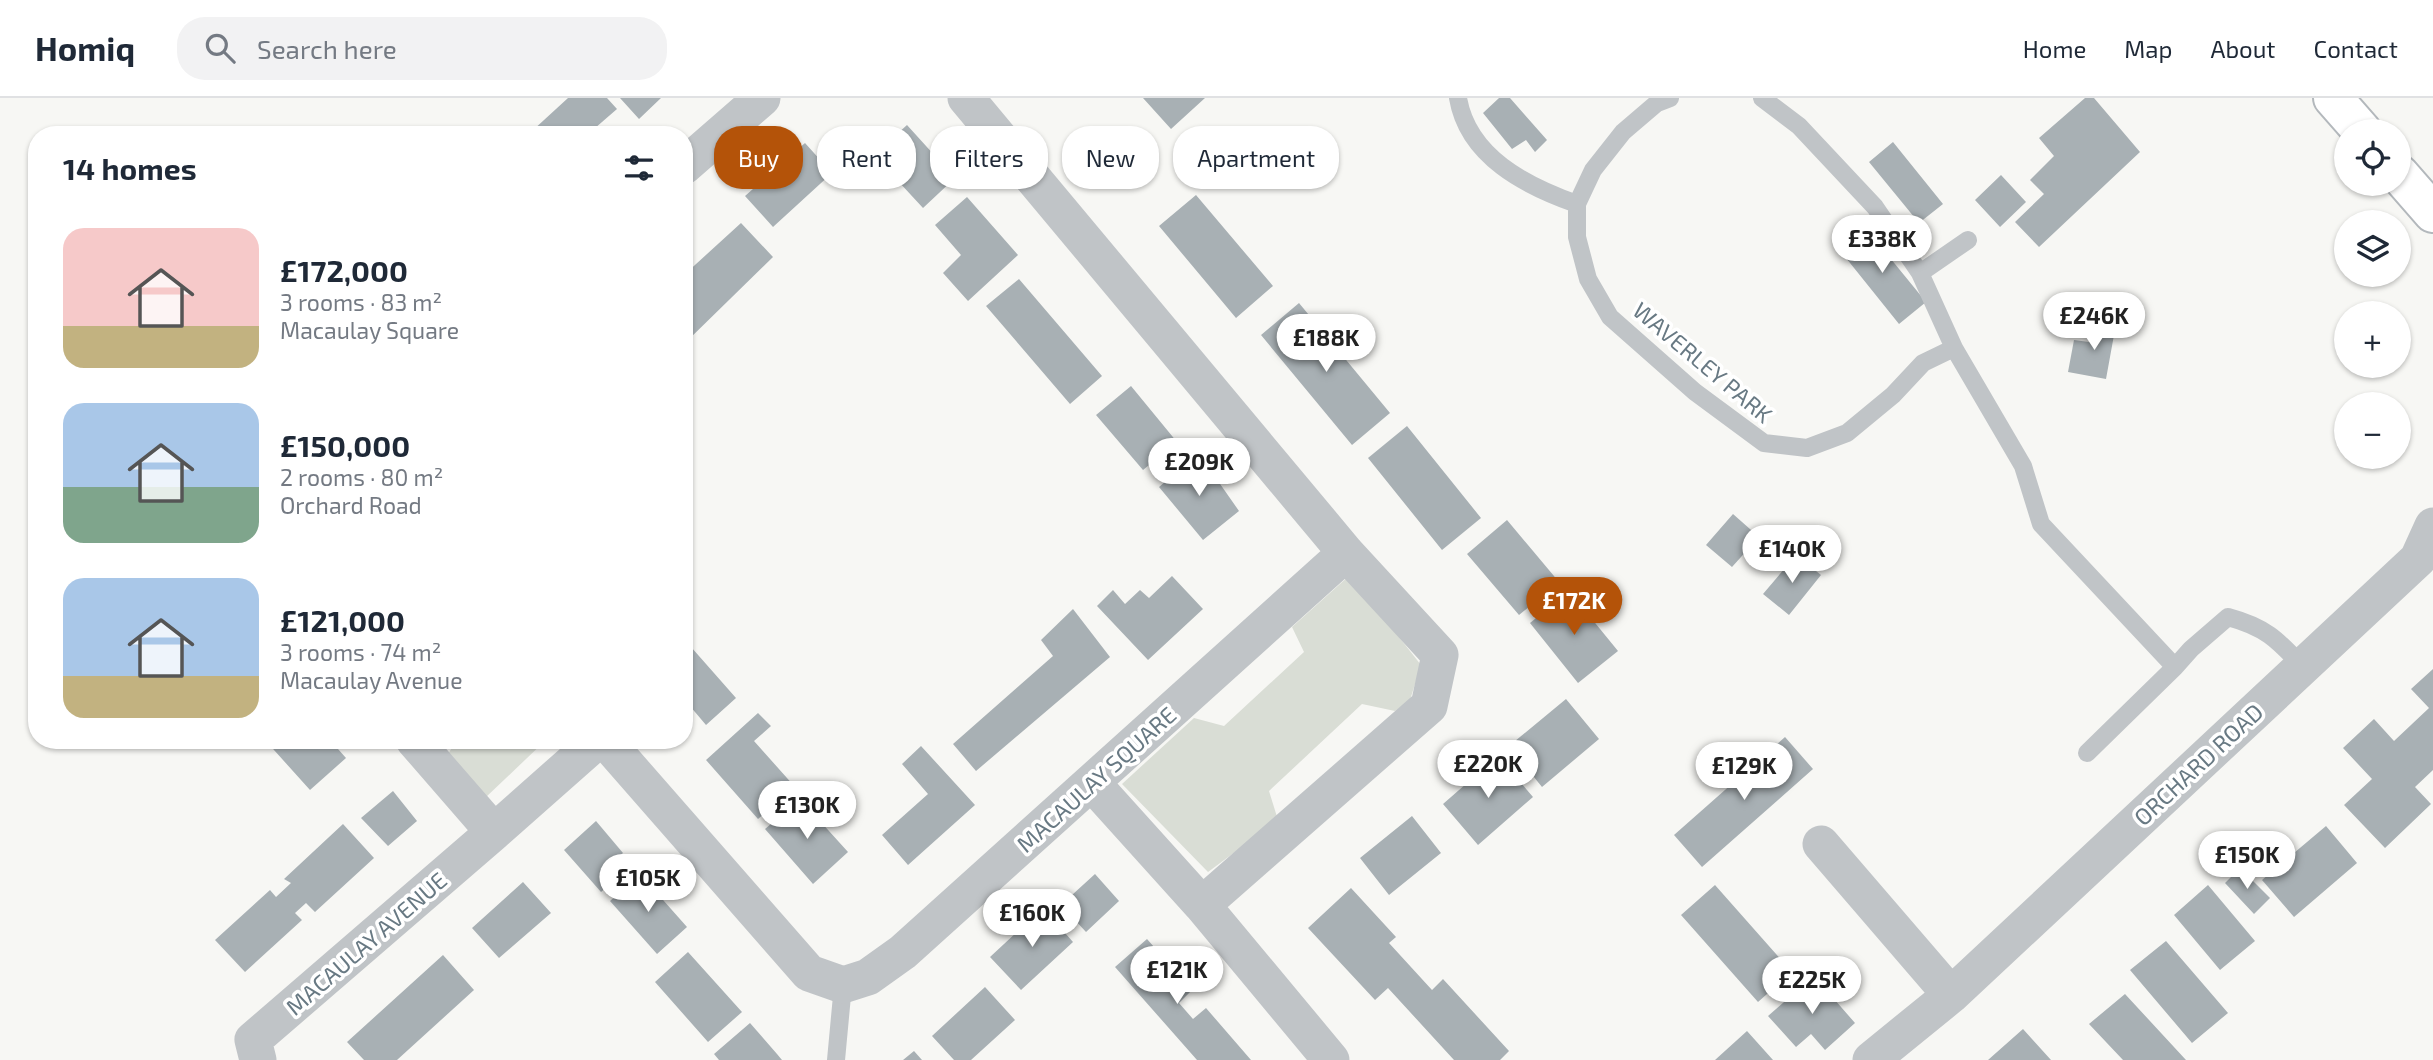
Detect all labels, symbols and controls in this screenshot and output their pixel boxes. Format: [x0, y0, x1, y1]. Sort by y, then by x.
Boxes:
search box [177, 17, 667, 80]
text: Homiq [35, 28, 135, 68]
icon: search [201, 29, 239, 67]
text: Search here [257, 33, 397, 64]
text: Home [2023, 34, 2086, 63]
text: Map [2124, 34, 2172, 63]
text: About [2210, 34, 2276, 63]
text: Contact [2314, 34, 2398, 63]
map controls [2334, 119, 2411, 469]
button: locate [2334, 119, 2411, 196]
chip: Buy [714, 126, 803, 189]
chip: Rent [817, 126, 916, 189]
chip: Filters [930, 126, 1048, 189]
chip: New [1062, 126, 1159, 189]
chip: Apartment [1173, 126, 1339, 189]
icon: filters [620, 149, 658, 187]
text: 14 homes [63, 150, 197, 186]
button: layers [2334, 210, 2411, 287]
pin: £338K [1833, 216, 1931, 275]
text: £338K [1848, 224, 1916, 252]
text: £172,000 [280, 252, 408, 288]
icon: home [119, 256, 203, 340]
text: 3 rooms · 83 m² [280, 288, 442, 316]
pin: £246K [2045, 292, 2143, 352]
street label: WAVERLEY PARK [1628, 296, 1779, 429]
text: £246K [2059, 301, 2129, 329]
button: + [2334, 301, 2411, 378]
pin: £188K [1277, 314, 1375, 374]
text: Macaulay Square [280, 316, 459, 344]
text: £188K [1293, 323, 1359, 351]
button: − [2334, 392, 2411, 469]
text: £150,000 [280, 427, 410, 463]
icon: home [119, 431, 203, 515]
pin: £209K [1150, 438, 1248, 498]
text: £209K [1164, 447, 1234, 475]
text: 2 rooms · 80 m² [280, 463, 443, 491]
text: Orchard Road [280, 491, 422, 519]
pin: £140K [1743, 526, 1841, 585]
text: £140K [1758, 534, 1826, 562]
pin: £172K [1525, 578, 1623, 637]
text: £172K [1542, 586, 1606, 614]
text: £121,000 [280, 602, 405, 638]
icon: home [119, 606, 203, 690]
text: 3 rooms · 74 m² [280, 638, 441, 666]
text: Macaulay Avenue [280, 666, 463, 694]
street label: ORCHARD ROAD [2128, 697, 2268, 831]
street label: MACAULAY SQUARE [1011, 700, 1181, 858]
pin: £220K [1439, 740, 1537, 800]
pin: £129K [1695, 742, 1793, 802]
text: £220K [1453, 749, 1523, 777]
text: £129K [1712, 751, 1776, 779]
pin: £130K [758, 782, 856, 841]
text: £130K [774, 790, 840, 818]
pin: £150K [2198, 832, 2296, 891]
text: £150K [2214, 840, 2280, 868]
pin: £105K [599, 854, 697, 914]
text: £105K [615, 863, 681, 891]
street label: MACAULAY AVENUE [280, 866, 452, 1020]
pin: £160K [983, 890, 1081, 949]
text: £160K [999, 898, 1065, 926]
pin: £121K [1128, 946, 1226, 1006]
text: £121K [1146, 955, 1208, 983]
pin: £225K [1763, 956, 1861, 1016]
text: £225K [1778, 965, 1846, 993]

